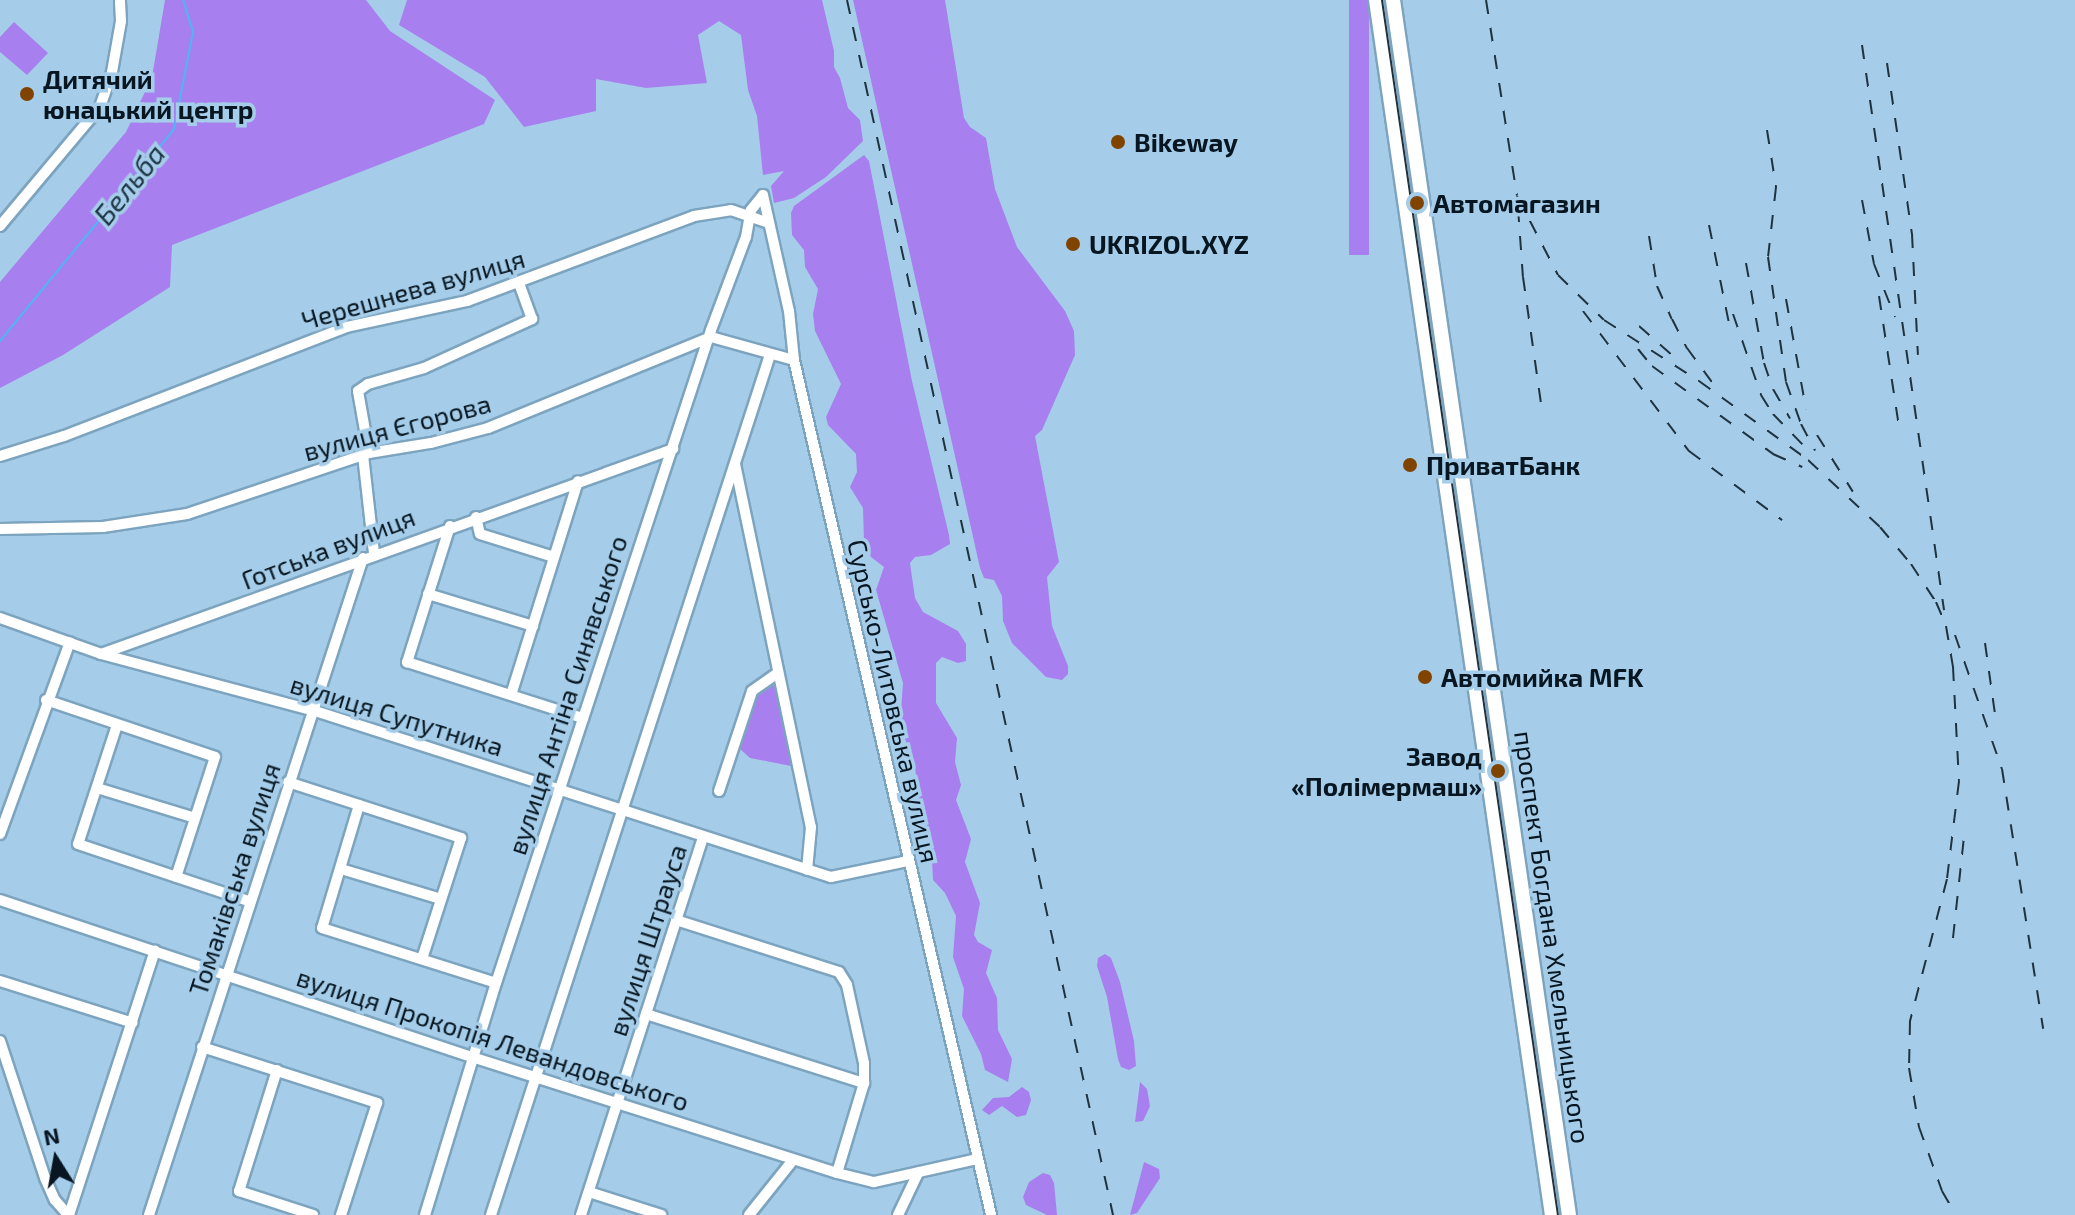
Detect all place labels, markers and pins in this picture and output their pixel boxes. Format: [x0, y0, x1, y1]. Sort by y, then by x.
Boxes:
place label: Дитячий юнацький центр [43, 63, 253, 124]
marker: Дитячий юнацький центр [18, 85, 36, 103]
place label: Bikeway [1134, 126, 1238, 158]
marker: Bikeway [1109, 133, 1127, 151]
place label: Автомагазин [1433, 187, 1601, 219]
marker: Автомагазин [1408, 194, 1426, 212]
place label: UKRIZOL.XYZ [1089, 228, 1249, 260]
marker: UKRIZOL.XYZ [1064, 235, 1082, 253]
place label: ПриватБанк [1426, 449, 1580, 481]
marker: ПриватБанк [1401, 456, 1419, 474]
place label: Автомийка MFK [1441, 661, 1644, 693]
marker: Автомийка MFK [1416, 668, 1434, 686]
place label: Завод «Полімермаш» [1291, 740, 1482, 802]
marker: Завод «Полімермаш» [1489, 762, 1507, 780]

